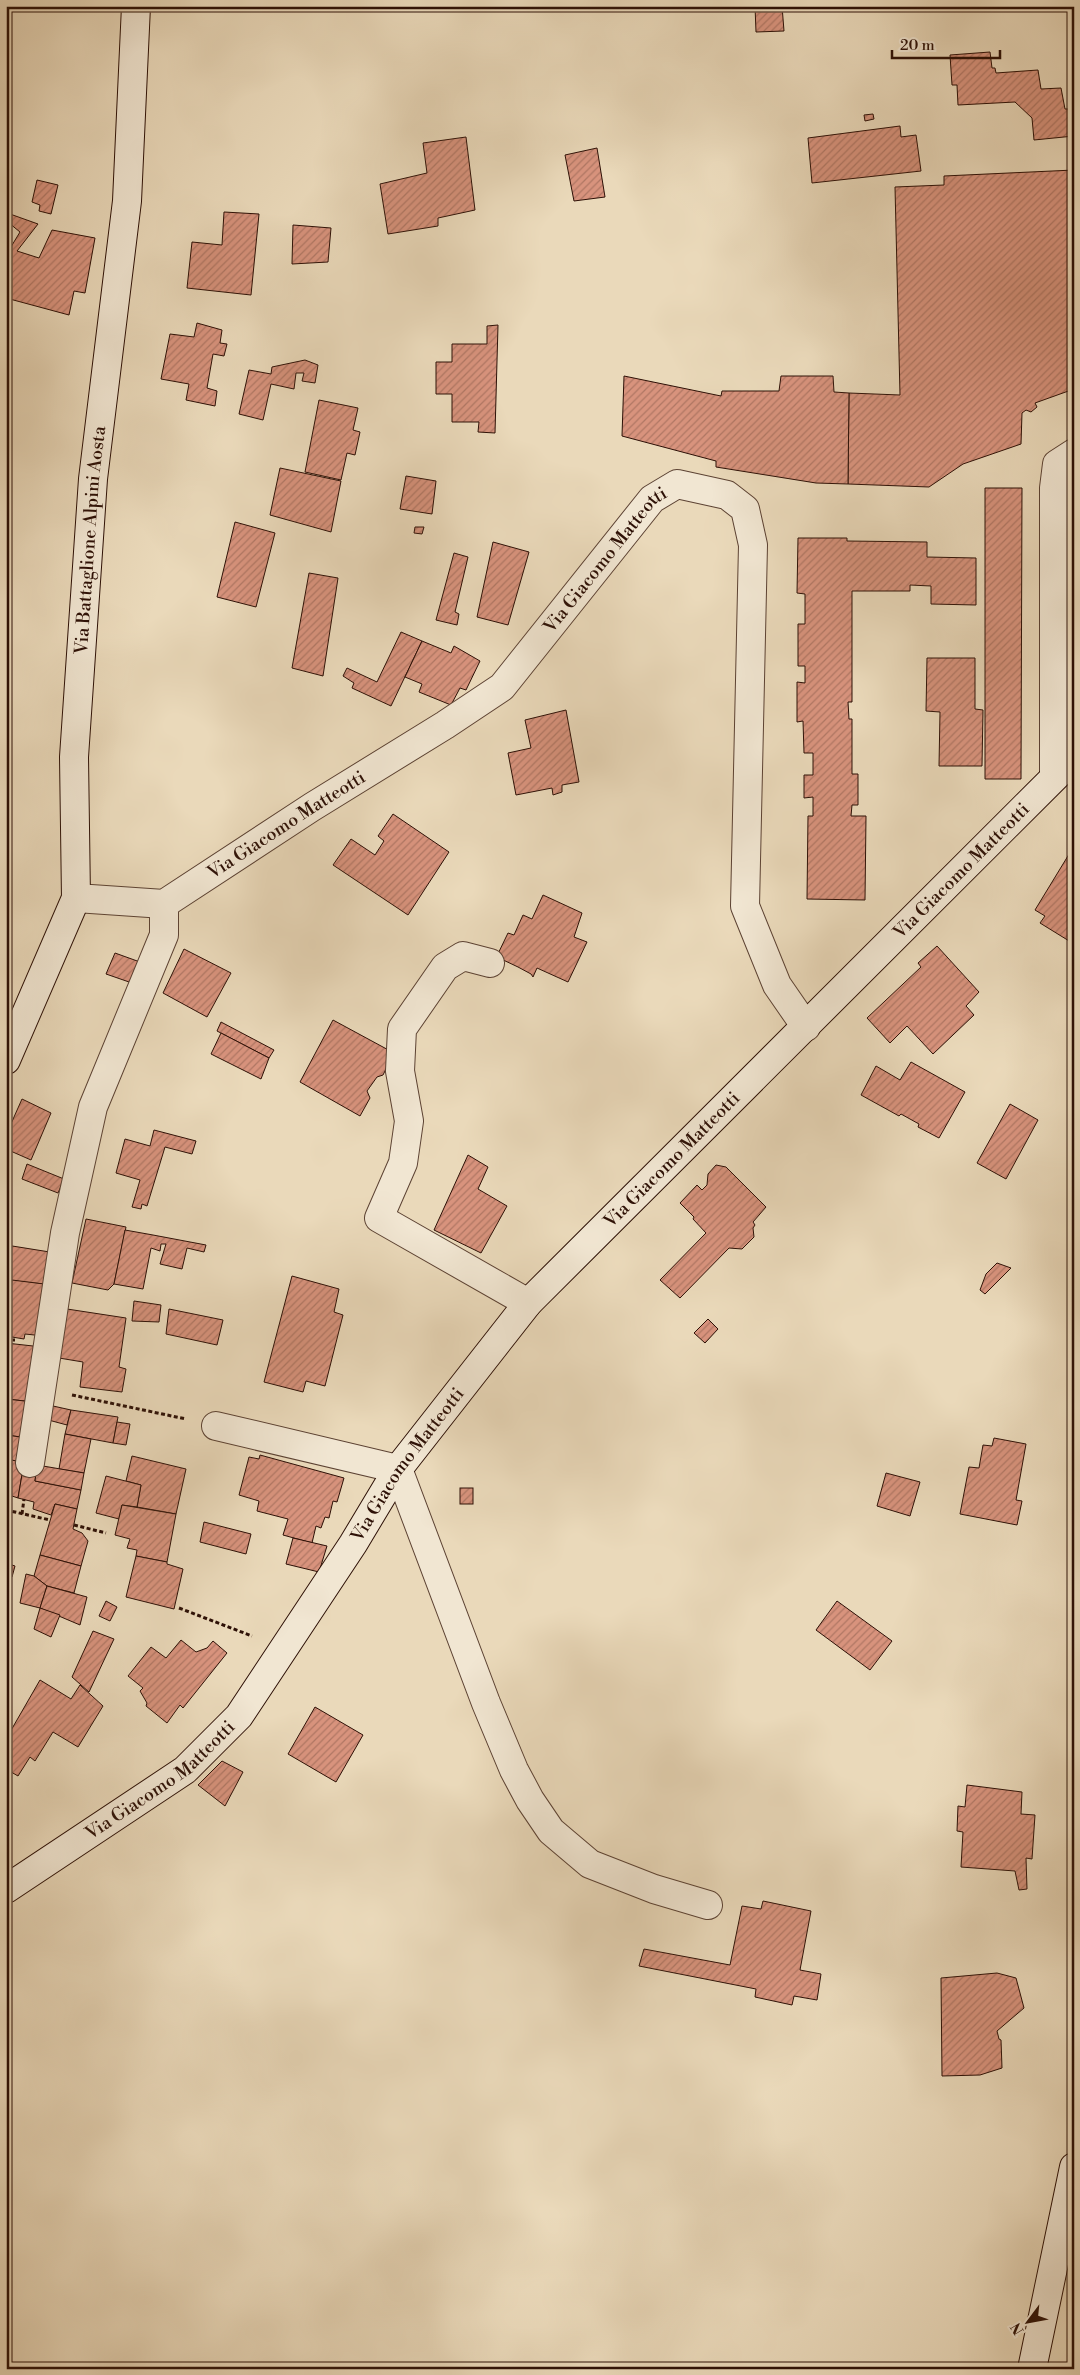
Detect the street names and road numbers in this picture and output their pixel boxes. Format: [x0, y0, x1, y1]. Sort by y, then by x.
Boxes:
street label: Via Battaglione Alpini Aosta [70, 424, 112, 656]
street label: Via Giacomo Matteotti [538, 482, 671, 639]
street label: Via Giacomo Matteotti [202, 766, 370, 885]
street label: Via Giacomo Matteotti [888, 798, 1035, 945]
street label: Via Giacomo Matteotti [598, 1087, 745, 1233]
street label: Via Giacomo Matteotti [345, 1383, 469, 1547]
street label: Via Giacomo Matteotti [80, 1716, 240, 1846]

